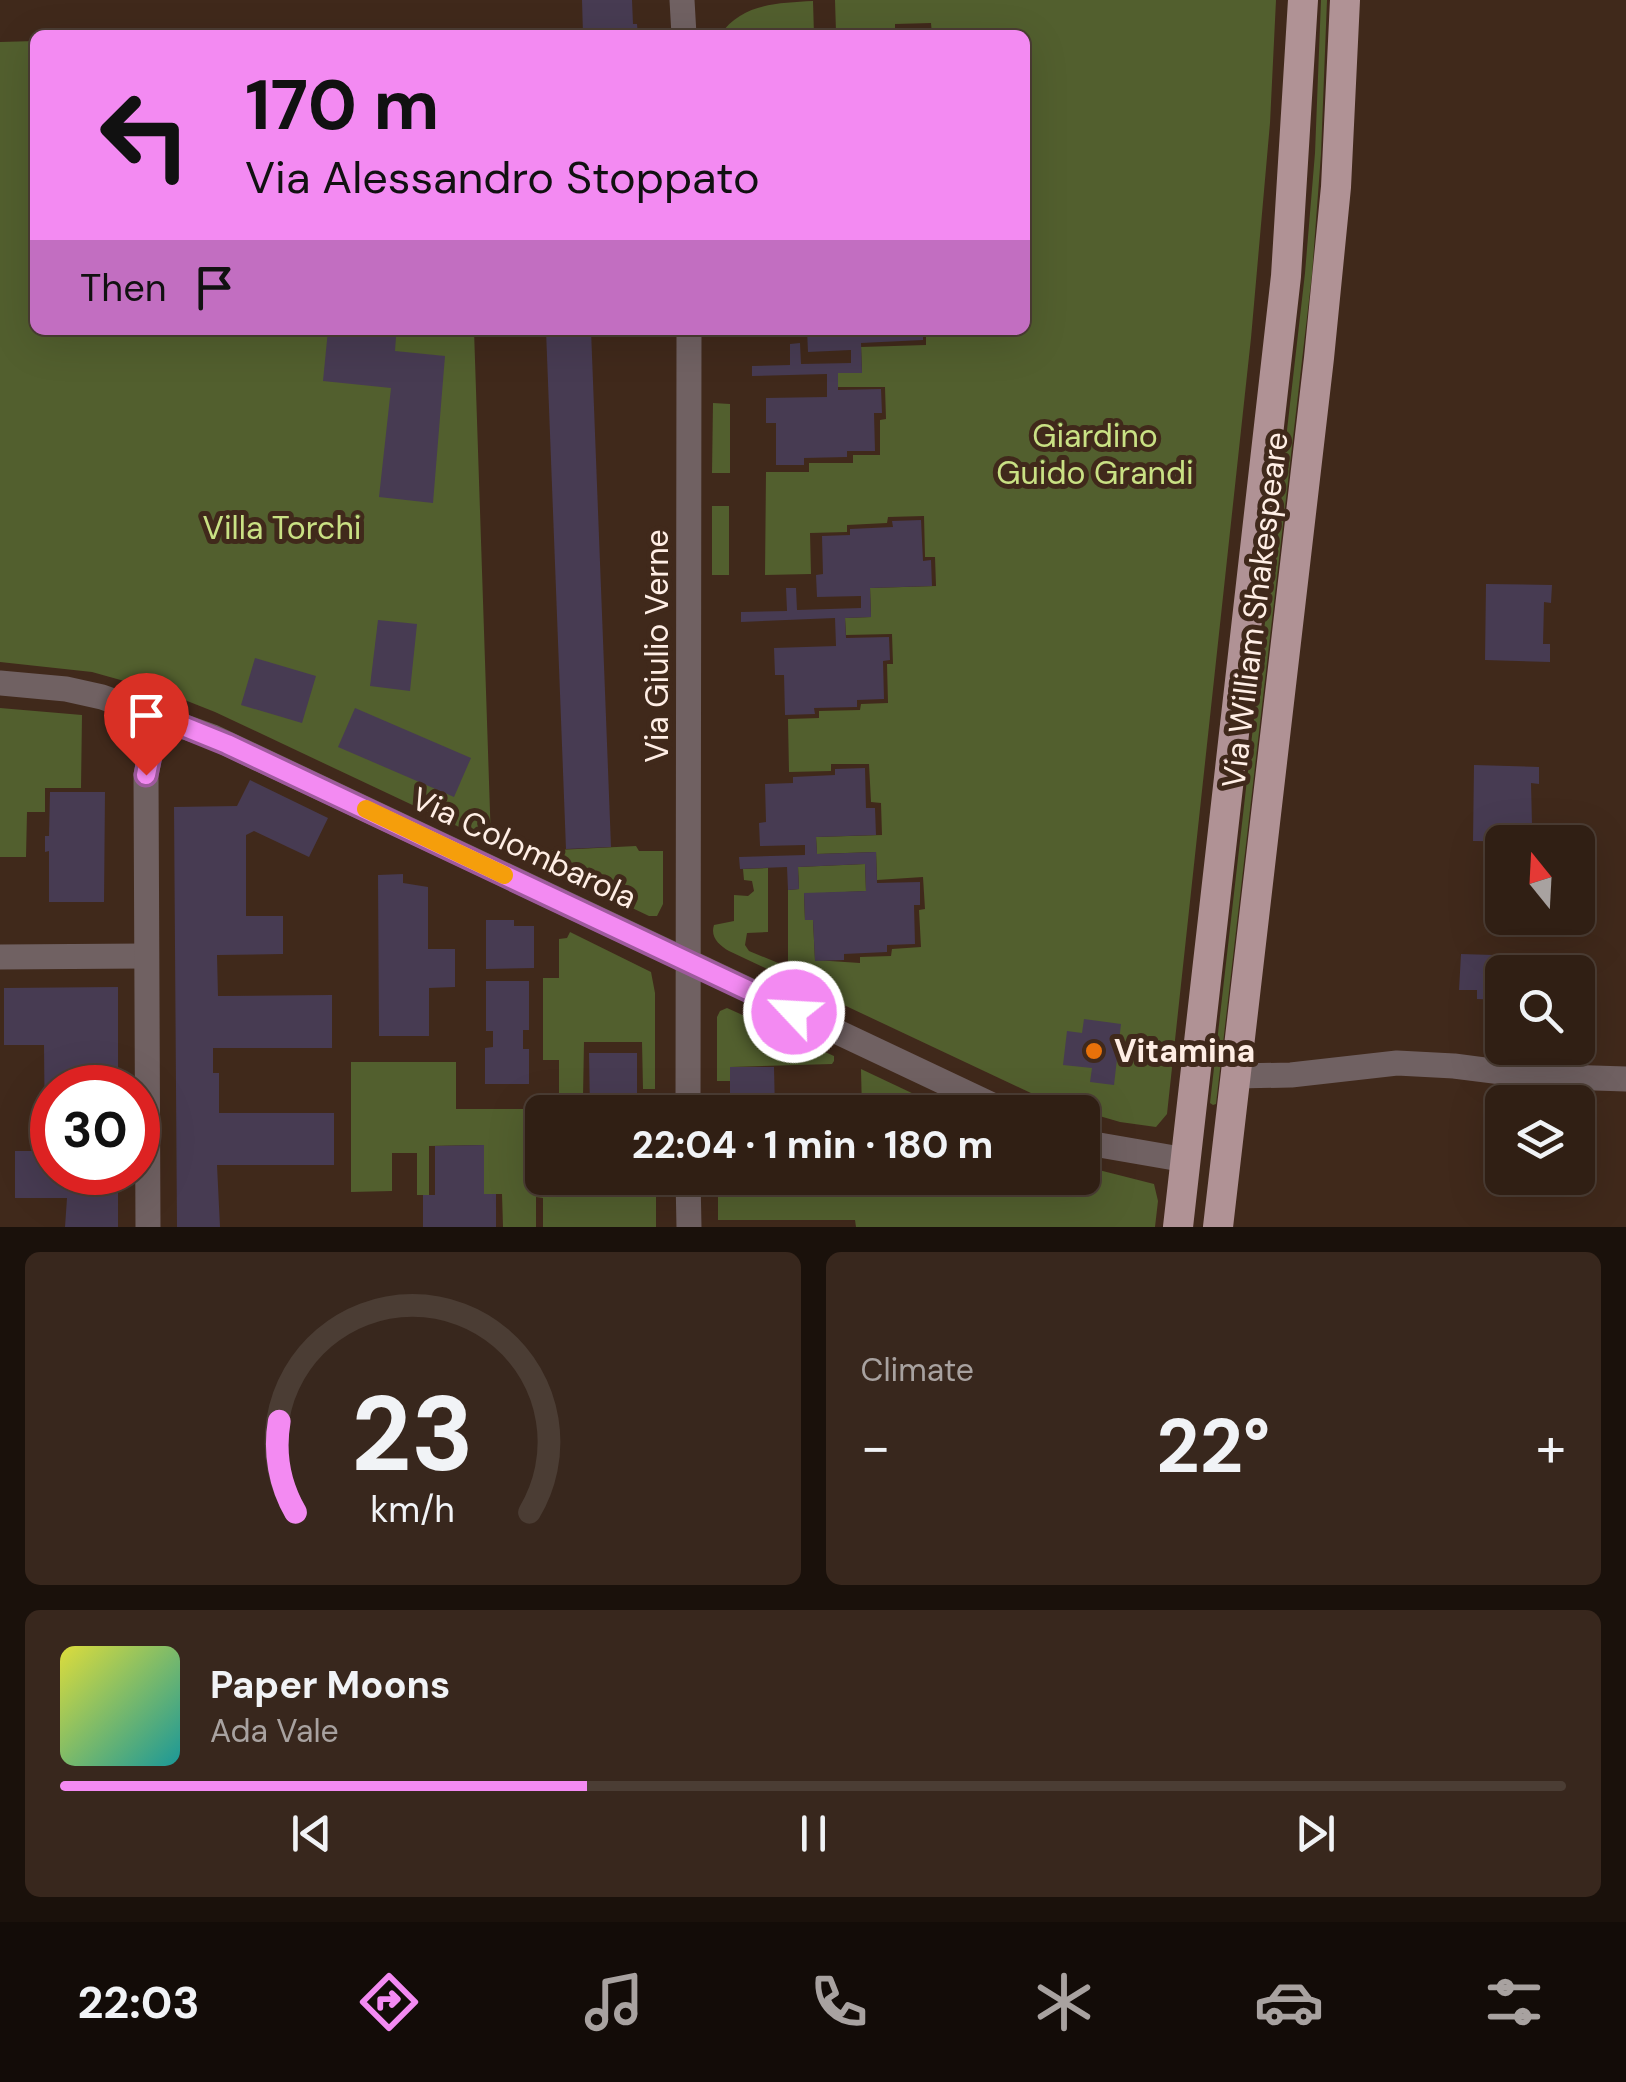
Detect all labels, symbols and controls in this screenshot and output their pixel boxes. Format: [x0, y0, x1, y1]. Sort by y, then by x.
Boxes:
text: 170 m [245, 60, 439, 151]
icon: left [80, 70, 210, 200]
text: Via Alessandro Stoppato [245, 148, 760, 207]
icon: arrive [187, 260, 242, 315]
text: Then [80, 263, 167, 313]
park label: Giardino Guido Grandi [996, 415, 1194, 494]
street label: Via William Shakespeare [1212, 429, 1298, 791]
park label: Villa Torchi [203, 507, 361, 549]
street label: Via Giulio Verne [636, 529, 678, 763]
pin [104, 673, 189, 776]
icon: arrive [119, 688, 174, 743]
street label: Via Colombarola [405, 777, 643, 919]
north arrow [1485, 825, 1595, 935]
map controls [1485, 825, 1595, 1195]
button: search [1485, 955, 1595, 1065]
position arrow [742, 960, 846, 1064]
place label: Vitamina [1114, 1030, 1255, 1072]
marker: Vitamina [1083, 1040, 1105, 1062]
speed limit sign: 30 [30, 1065, 160, 1195]
button: layers [1485, 1085, 1595, 1195]
text: 22:04 · 1 min · 180 m [632, 1120, 993, 1170]
text: Climate [861, 1349, 974, 1391]
text: 23 [351, 1367, 474, 1502]
text: 22° [1156, 1398, 1270, 1495]
text: − [861, 1411, 891, 1483]
text: + [1536, 1411, 1566, 1483]
text: km/h [371, 1487, 455, 1533]
text: Paper Moons [210, 1660, 450, 1710]
text: Ada Vale [210, 1710, 339, 1752]
icon: previous [284, 1806, 339, 1861]
icon: pause [786, 1806, 841, 1861]
icon: next [1288, 1806, 1343, 1861]
icon: directions [354, 1967, 424, 2037]
icon: music [579, 1967, 649, 2037]
icon: phone [804, 1967, 874, 2037]
icon: climate [1029, 1967, 1099, 2037]
icon: car [1254, 1967, 1324, 2037]
icon: filters [1479, 1967, 1549, 2037]
text: 22:03 [77, 1973, 200, 2032]

